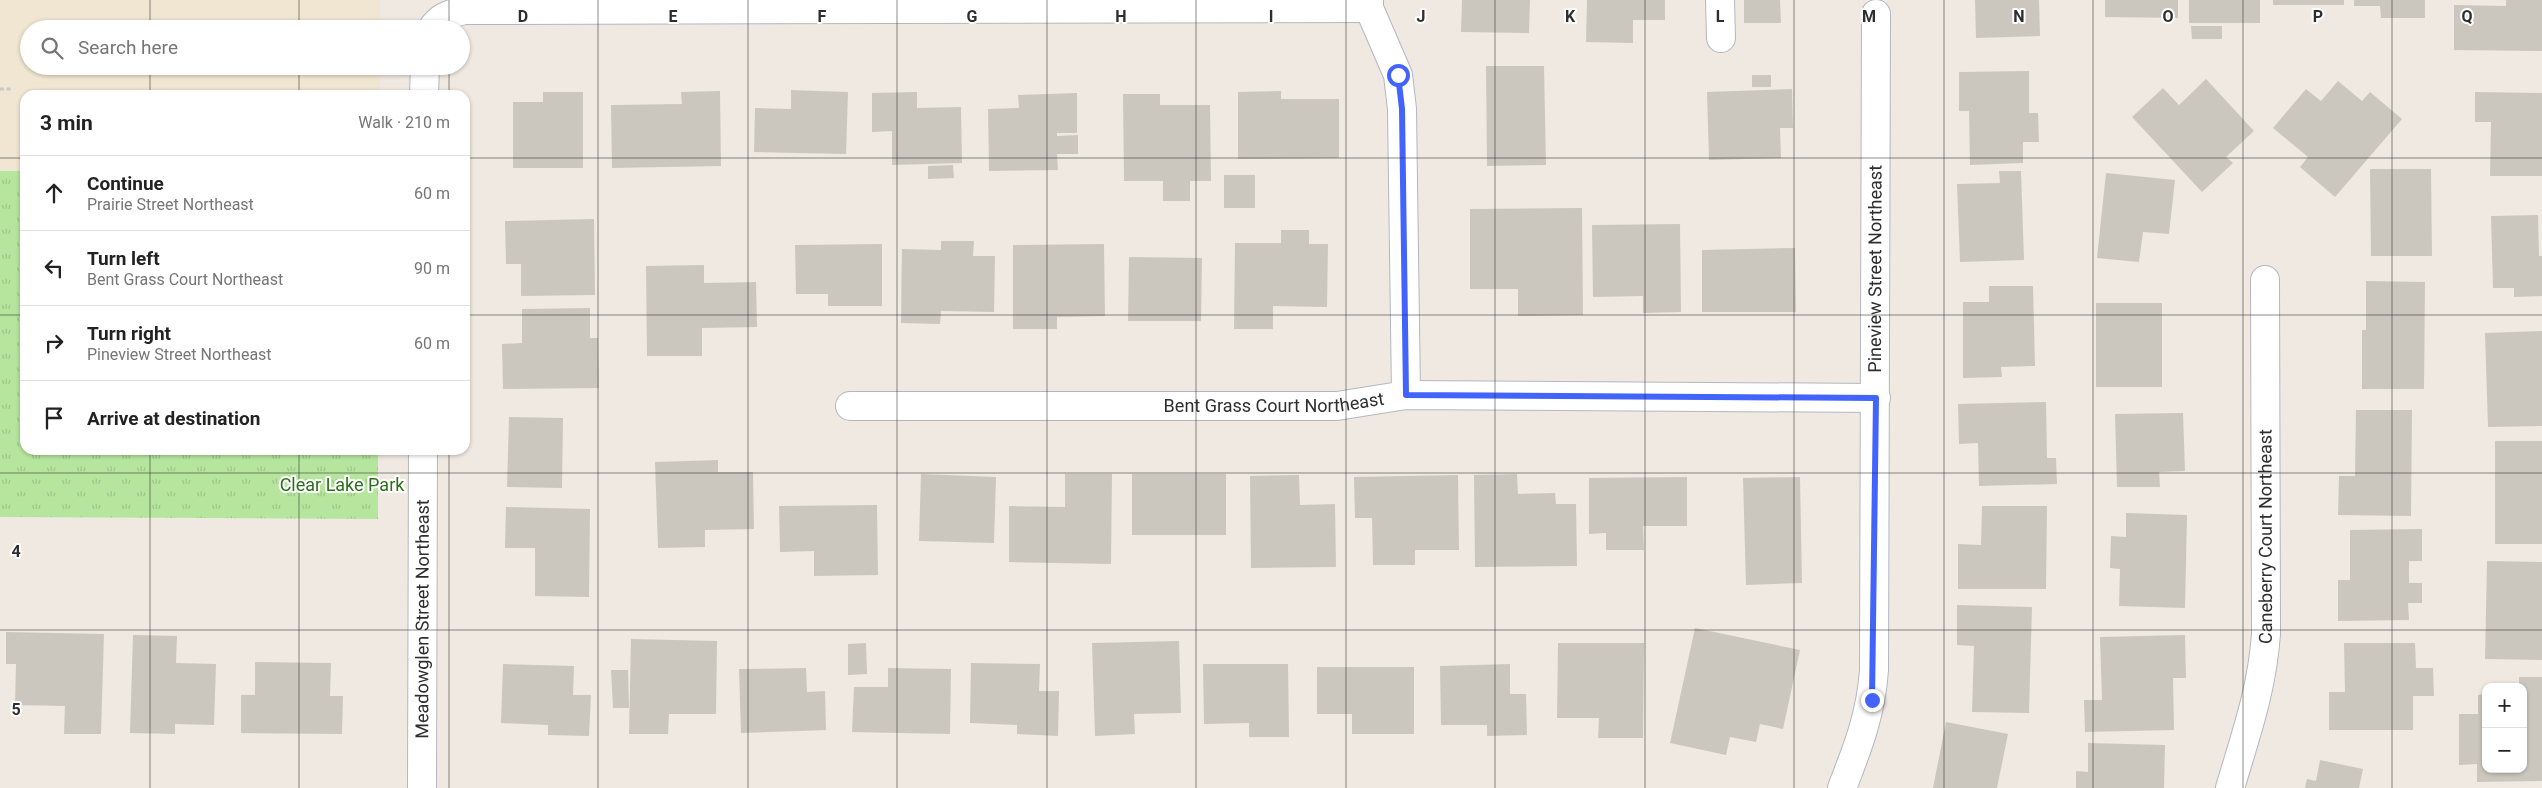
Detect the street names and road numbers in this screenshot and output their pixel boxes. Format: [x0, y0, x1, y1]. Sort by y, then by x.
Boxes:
street label: Pineview Street Northeast [1864, 165, 1886, 373]
street label: Bent Grass Court Northeast [1164, 388, 1385, 416]
street label: Caneberry Court Northeast [2254, 429, 2276, 645]
street label: Meadowglen Street Northeast [411, 499, 433, 739]

